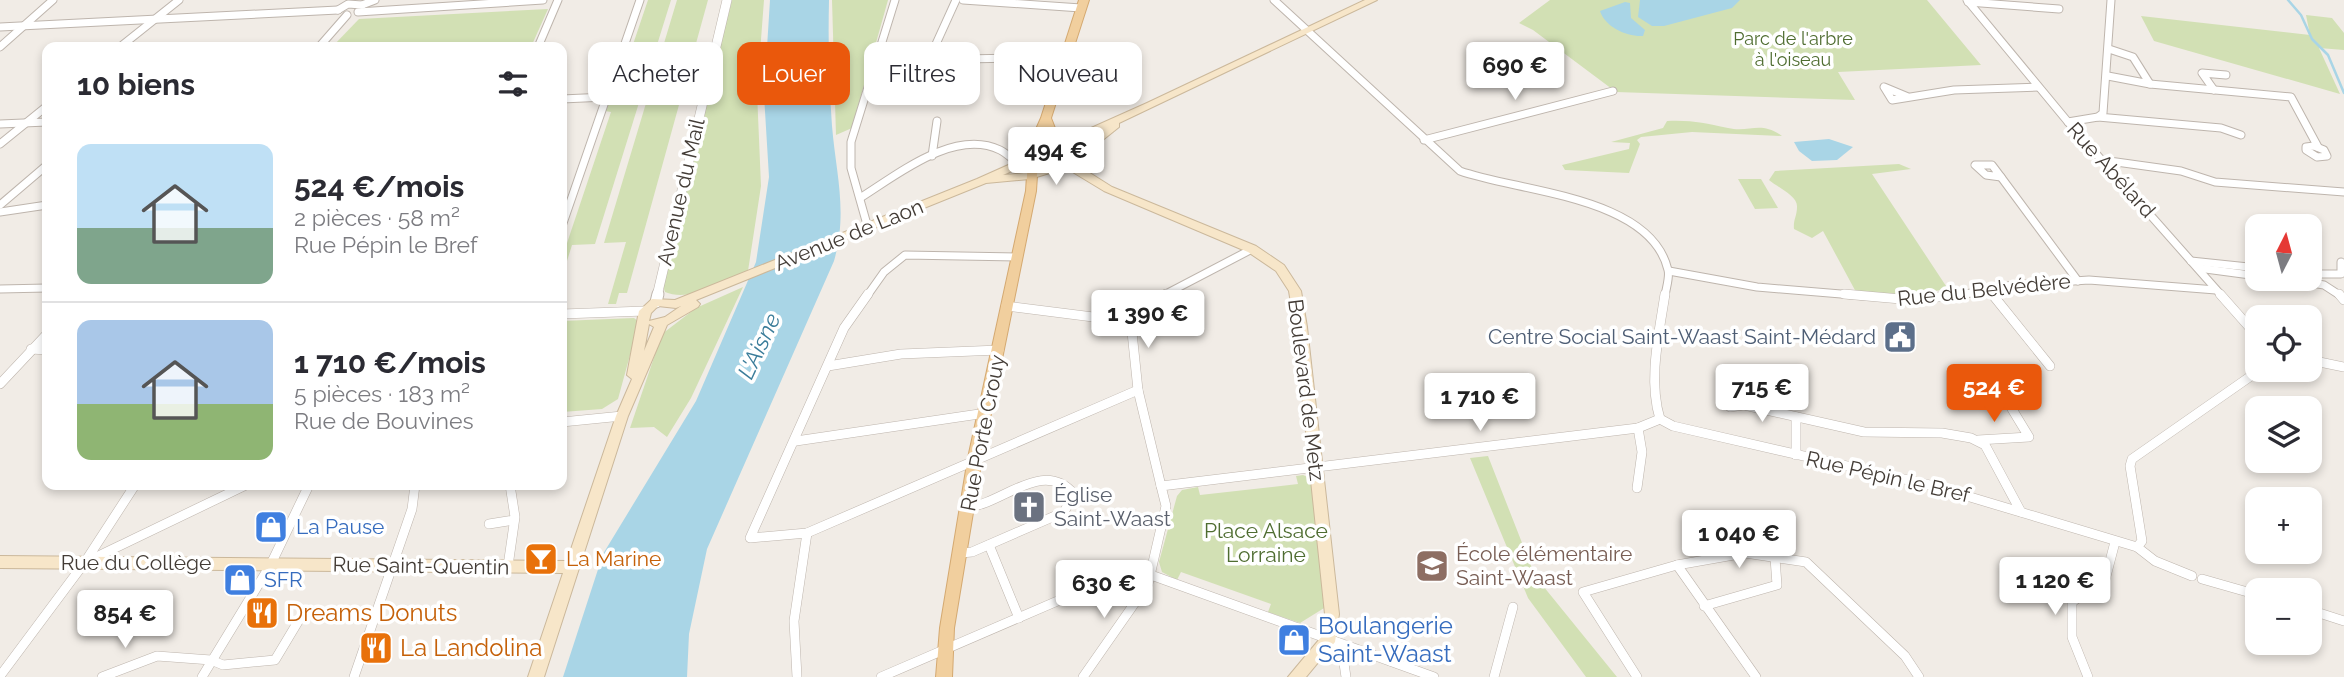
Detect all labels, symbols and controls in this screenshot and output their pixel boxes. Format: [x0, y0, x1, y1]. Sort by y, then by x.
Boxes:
park label: Parc de l'arbre à l'oiseau [1733, 28, 1853, 70]
chip: Acheter [588, 42, 723, 105]
chip: Louer [737, 42, 850, 105]
chip: Filtres [864, 42, 980, 105]
chip: Nouveau [994, 42, 1142, 105]
pin: 690 € [1466, 42, 1564, 102]
text: 690 € [1482, 51, 1548, 78]
icon: filters [494, 65, 532, 103]
text: 10 biens [77, 67, 195, 102]
street label: Avenue du Mail [651, 116, 710, 268]
street label: Rue Abélard [2062, 117, 2161, 223]
pin: 494 € [1007, 128, 1105, 187]
text: 494 € [1024, 136, 1088, 163]
text: 524 €/mois [294, 169, 464, 204]
icon: home [133, 172, 217, 256]
street label: Avenue de Laon [771, 193, 927, 276]
text: 2 pièces · 58 m² [294, 204, 460, 231]
north arrow [2245, 214, 2322, 290]
map controls [2245, 214, 2322, 655]
text: Rue Pépin le Bref [294, 231, 478, 258]
street label: Rue du Belvédère [1896, 268, 2072, 311]
pin: 1 390 € [1083, 290, 1213, 350]
street label: Boulevard de Metz [1283, 298, 1330, 482]
text: 1 390 € [1107, 299, 1189, 326]
button: locate [2245, 305, 2322, 382]
water label: L'Aisne [732, 309, 785, 383]
public building icon: Centre Social Saint-Waast Saint-Médard [1881, 318, 1919, 356]
place label: Centre Social Saint-Waast Saint-Médard [1488, 324, 1876, 349]
text: 1 710 €/mois [294, 345, 486, 380]
icon: home [133, 348, 217, 432]
street label: Rue Porte Crouy [955, 353, 1010, 513]
pin: 715 € [1713, 364, 1811, 424]
pin: 524 € [1945, 364, 2043, 424]
text: 715 € [1732, 373, 1792, 400]
text: 524 € [1963, 373, 2025, 400]
pin: 1 710 € [1415, 374, 1545, 433]
text: 5 pièces · 183 m² [294, 380, 470, 407]
text: 1 710 € [1440, 382, 1520, 409]
button: layers [2245, 396, 2322, 473]
text: Rue de Bouvines [294, 407, 474, 434]
street label: Rue Pépin le Bref [1804, 445, 1974, 508]
place label: Église Saint-Waast [1054, 482, 1171, 531]
button: + [2245, 487, 2322, 564]
church icon: Église Saint-Waast [1010, 488, 1048, 526]
shop icon: La Pause [252, 508, 290, 546]
pin: 1 040 € [1674, 510, 1804, 570]
place label: La Pause [296, 514, 384, 539]
park label: Place Alsace Lorraine [1204, 518, 1328, 567]
text: 1 040 € [1698, 519, 1780, 546]
bar icon: La Marine [522, 540, 560, 578]
place label: École élémentaire Saint-Waast [1456, 541, 1632, 590]
place label: La Marine [566, 546, 661, 571]
school or university icon: École élémentaire Saint-Waast [1413, 547, 1451, 585]
street label: Rue du Collège [61, 550, 211, 575]
street label: Rue Saint-Quentin [332, 551, 510, 580]
pin: 1 120 € [1990, 558, 2120, 617]
pin: 630 € [1055, 560, 1153, 620]
shop icon: SFR [221, 561, 259, 599]
text: 1 120 € [2015, 566, 2095, 593]
place label: SFR [264, 567, 303, 592]
text: 630 € [1072, 569, 1136, 596]
button: − [2245, 578, 2322, 655]
pin: 854 € [76, 590, 174, 650]
restaurant icon: Dreams Donuts [243, 594, 281, 632]
place label: Dreams Donuts [286, 598, 457, 627]
text: 854 € [93, 599, 157, 626]
place label: Boulangerie Saint-Waast [1318, 611, 1453, 668]
shop icon: Boulangerie Saint-Waast [1275, 621, 1313, 659]
restaurant icon: La Landolina [357, 629, 395, 667]
place label: La Landolina [400, 633, 542, 662]

